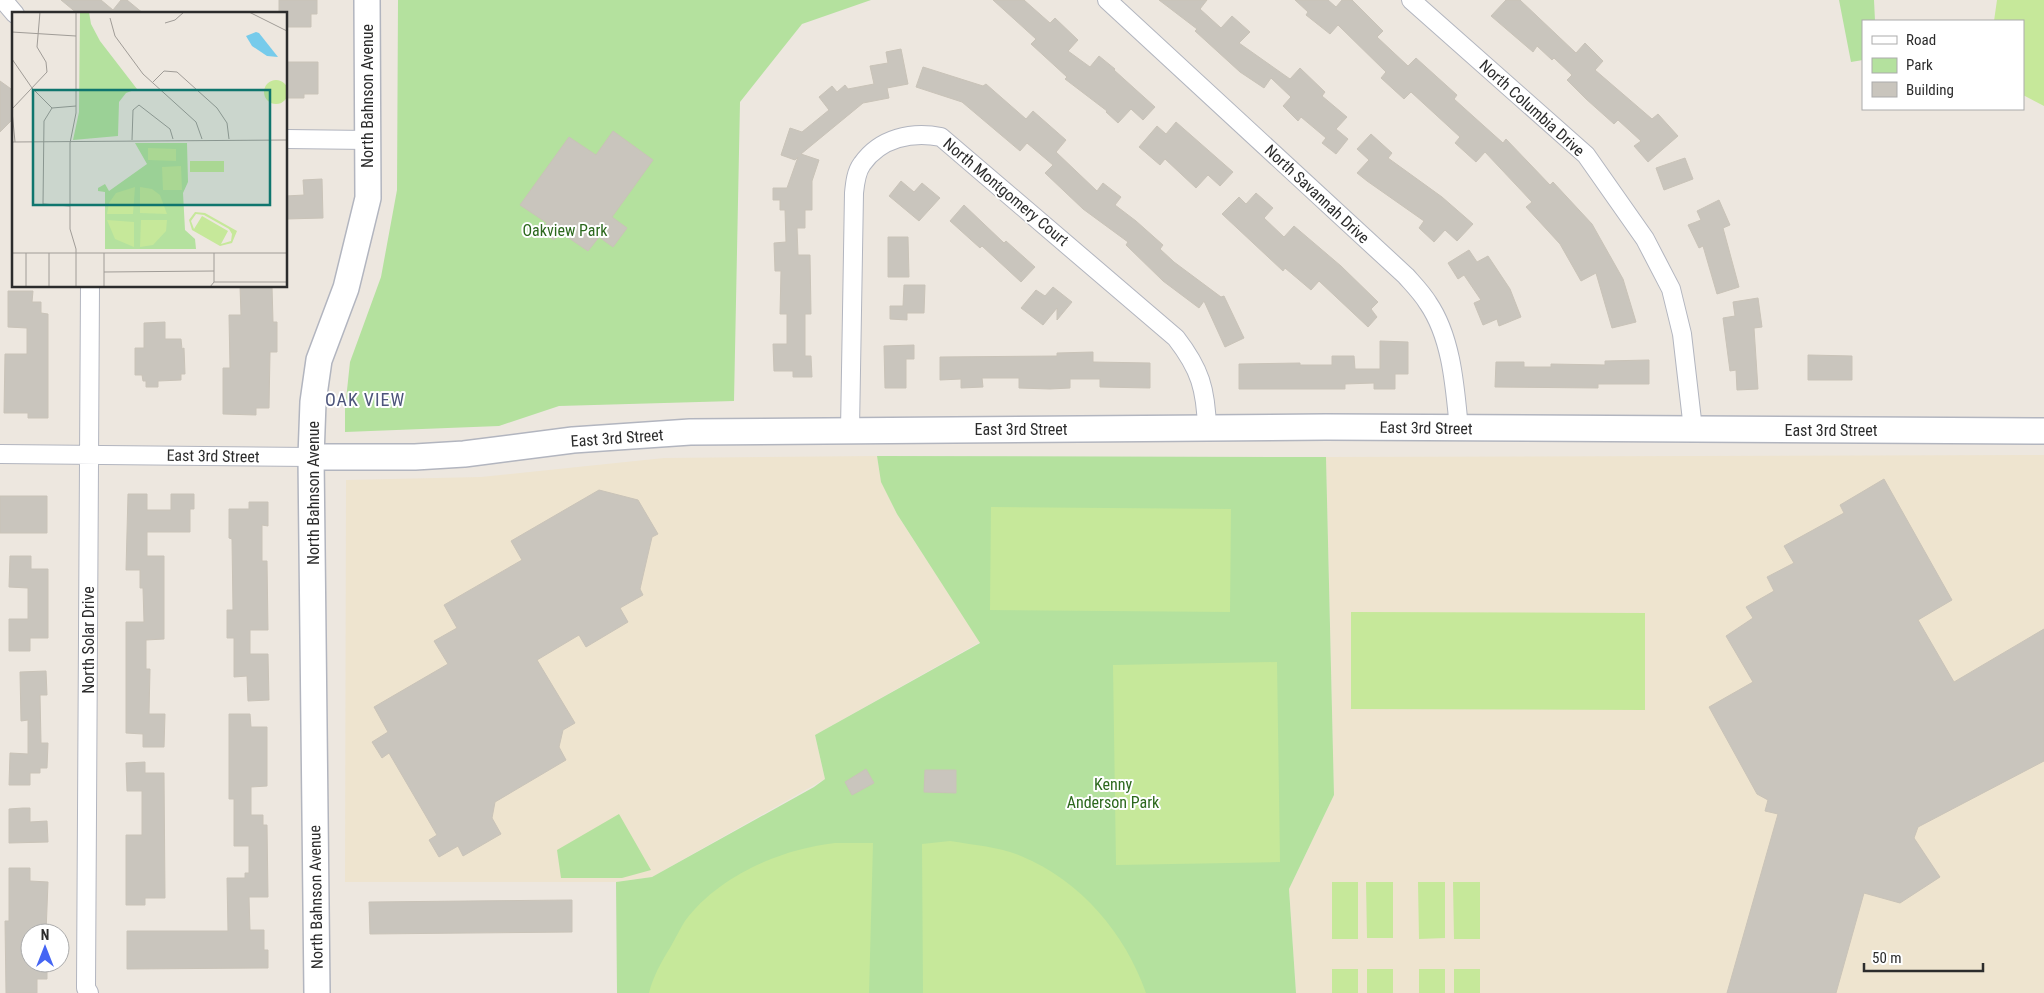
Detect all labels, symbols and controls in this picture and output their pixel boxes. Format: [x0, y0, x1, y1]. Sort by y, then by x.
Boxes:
inset map [12, 12, 288, 288]
legend [1862, 20, 2024, 110]
street label: North Bahnson Avenue [358, 24, 377, 168]
text: Road [1906, 31, 1936, 49]
street label: North Columbia Drive [1476, 56, 1588, 160]
text: Park [1906, 56, 1933, 74]
text: Building [1906, 81, 1954, 99]
street label: North Montgomery Court [940, 134, 1073, 250]
street label: North Savannah Drive [1261, 141, 1373, 247]
park label: Oakview Park [522, 221, 608, 240]
district label: OAK VIEW [325, 389, 405, 410]
street label: East 3rd Street [1379, 418, 1473, 438]
street label: East 3rd Street [974, 420, 1068, 439]
street label: North Bahnson Avenue [304, 421, 323, 565]
street label: East 3rd Street [1784, 421, 1878, 440]
street label: East 3rd Street [570, 425, 664, 451]
street label: East 3rd Street [166, 446, 260, 466]
street label: North Solar Drive [79, 586, 98, 694]
park label: Kenny Anderson Park [1067, 775, 1160, 812]
street label: North Bahnson Avenue [305, 825, 327, 969]
north arrow [20, 923, 70, 973]
text: N [41, 927, 49, 943]
scale bar [1864, 940, 1983, 972]
text: 50 m [1872, 949, 1902, 967]

